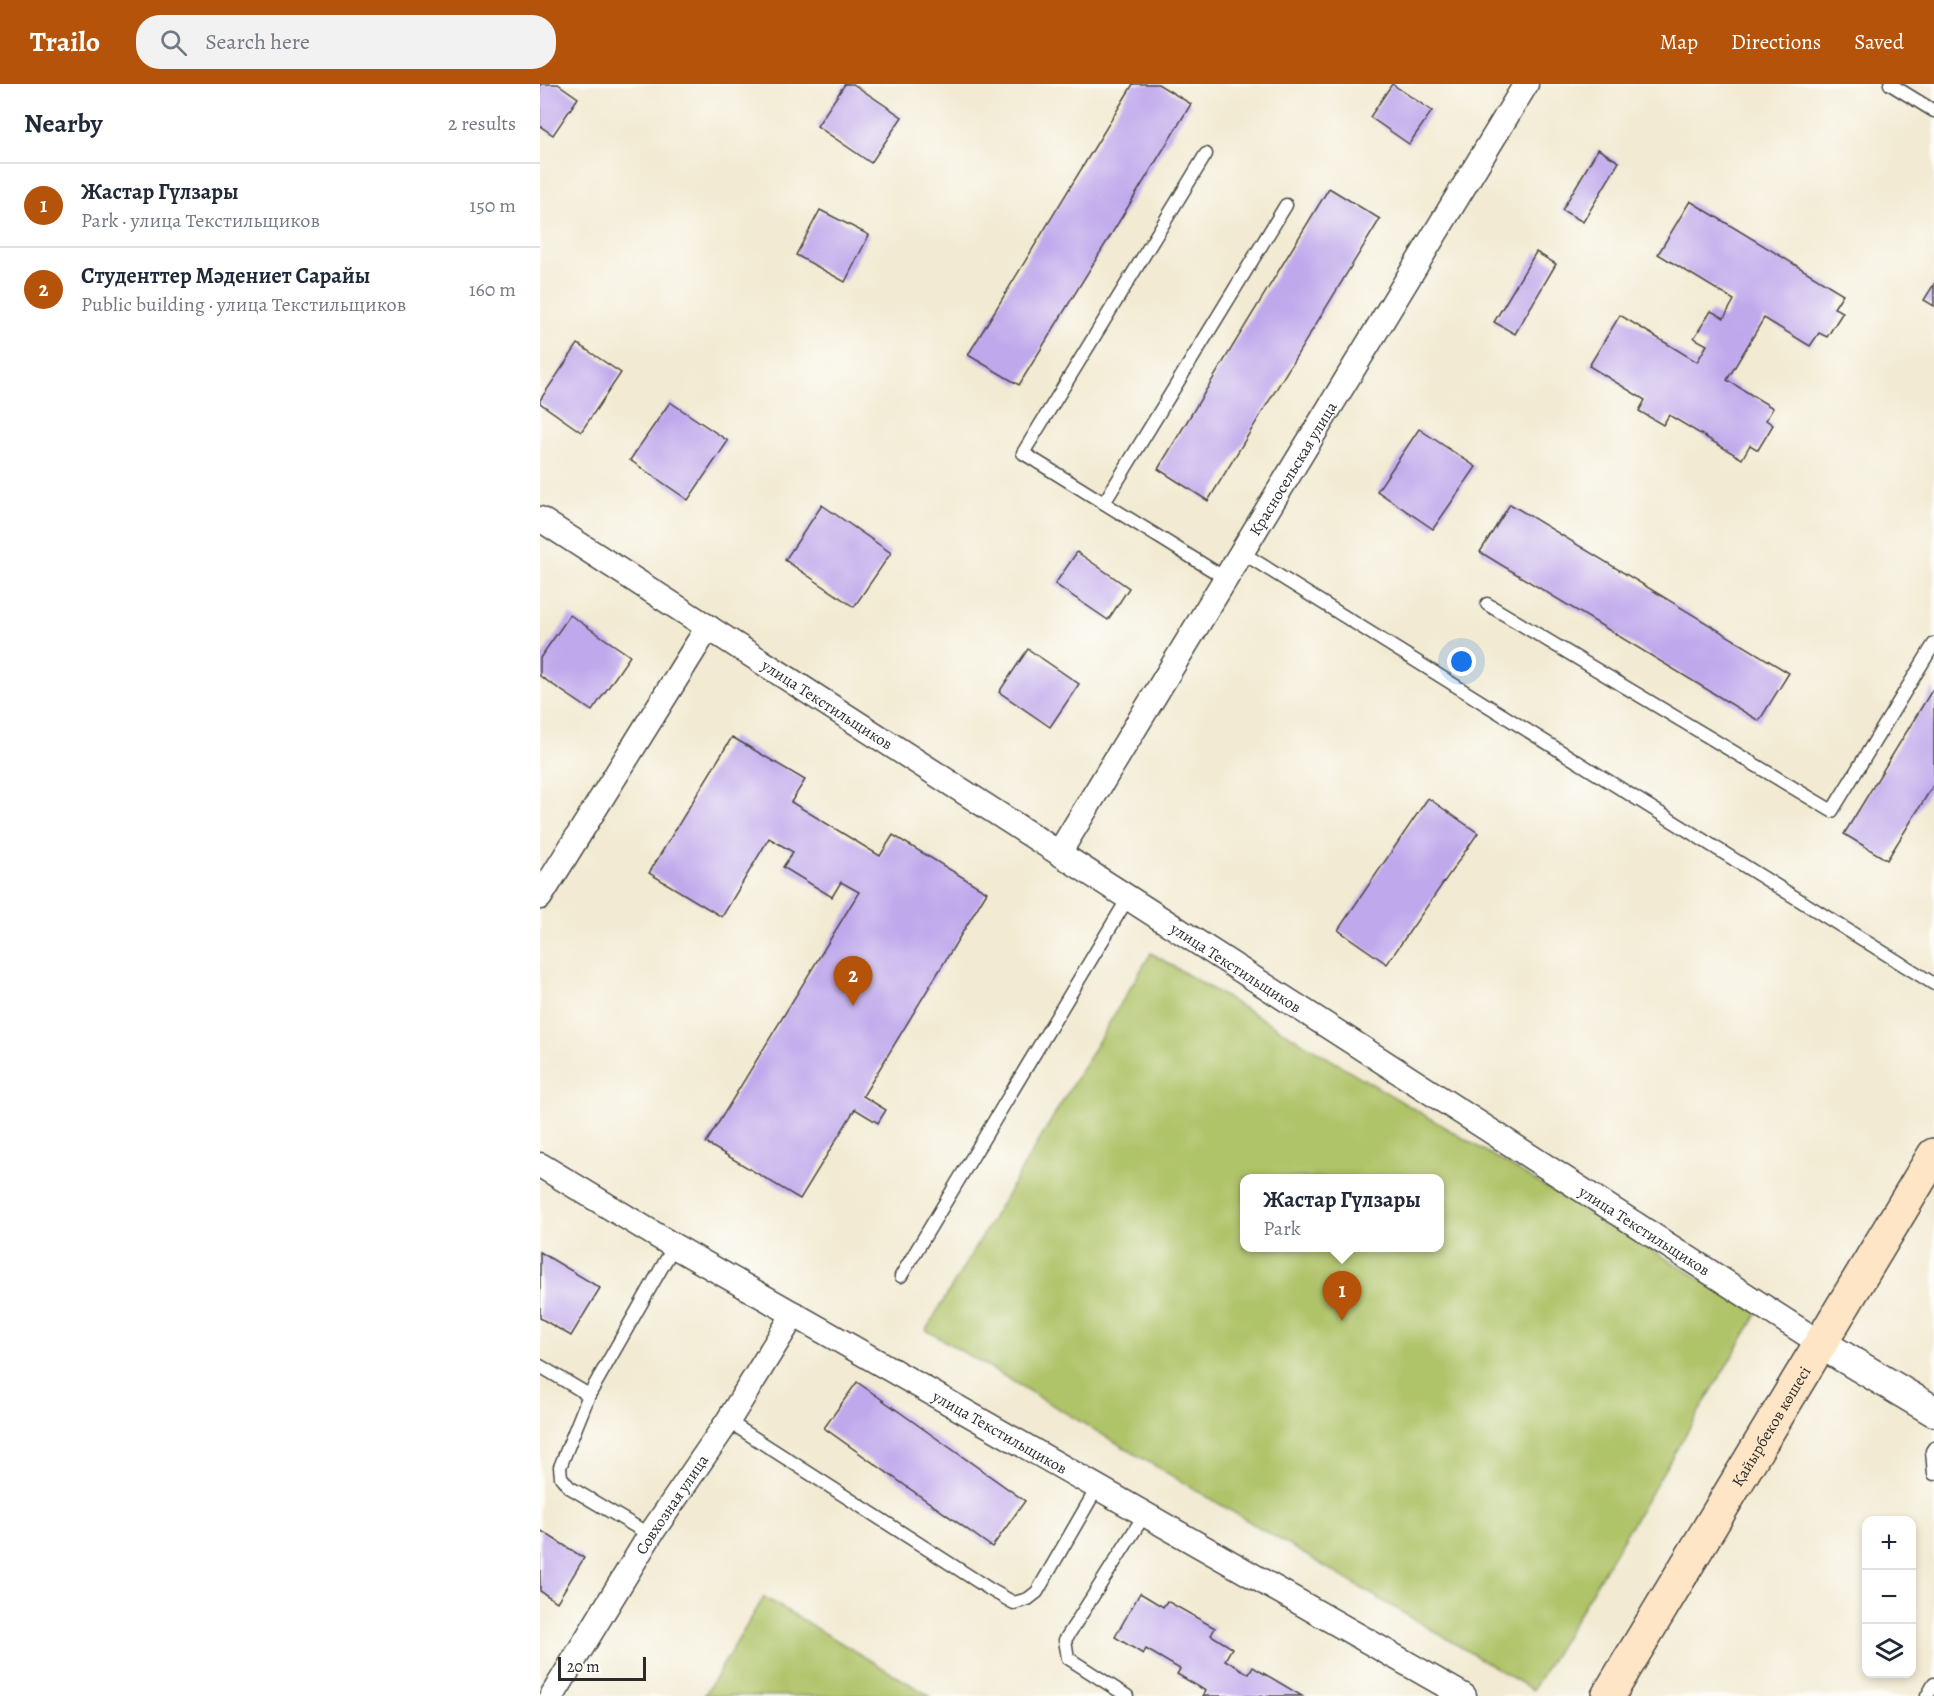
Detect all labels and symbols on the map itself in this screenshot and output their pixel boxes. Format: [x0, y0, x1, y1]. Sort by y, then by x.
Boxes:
street label: Красносельская улица [1244, 397, 1343, 540]
your location [1447, 647, 1476, 676]
street label: улица Текстильщиков [756, 654, 897, 755]
street label: улица Текстильщиков [1165, 917, 1305, 1018]
pin: 2 [834, 956, 872, 1006]
street label: улица Текстильщиков [1574, 1180, 1714, 1281]
pin: 1 [1322, 1272, 1362, 1321]
street label: Қайырбеков көшесі [1727, 1362, 1816, 1491]
street label: улица Текстильщиков [927, 1385, 1071, 1480]
street label: Совхозная улица [631, 1450, 714, 1559]
scale bar [558, 1654, 646, 1682]

